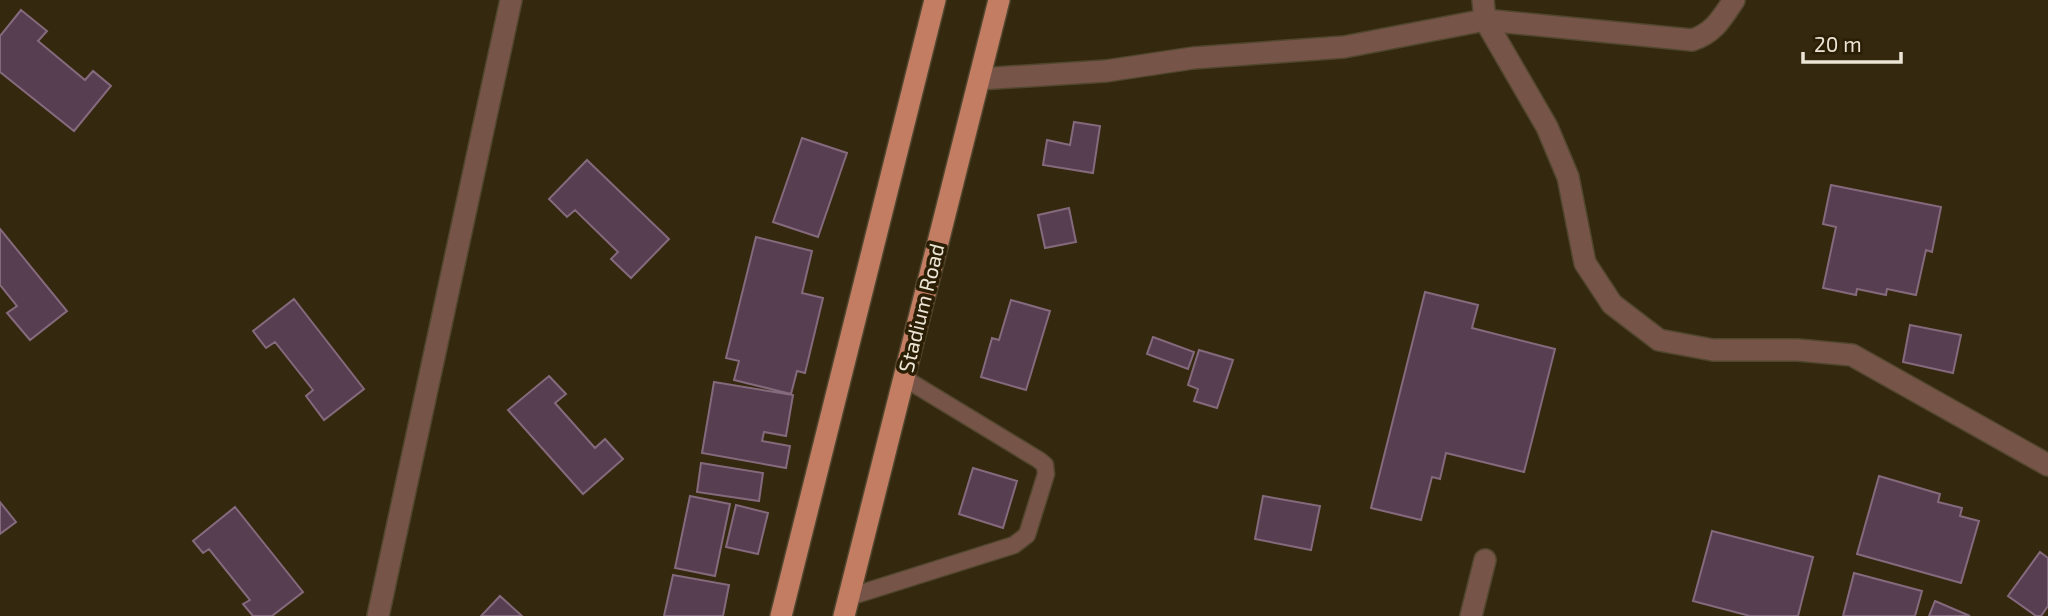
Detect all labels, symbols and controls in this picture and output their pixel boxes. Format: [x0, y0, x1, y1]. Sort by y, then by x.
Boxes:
scale bar [1803, 21, 1901, 65]
text: 20 m [1814, 31, 1862, 56]
street label: Stadium Road [892, 241, 949, 375]

